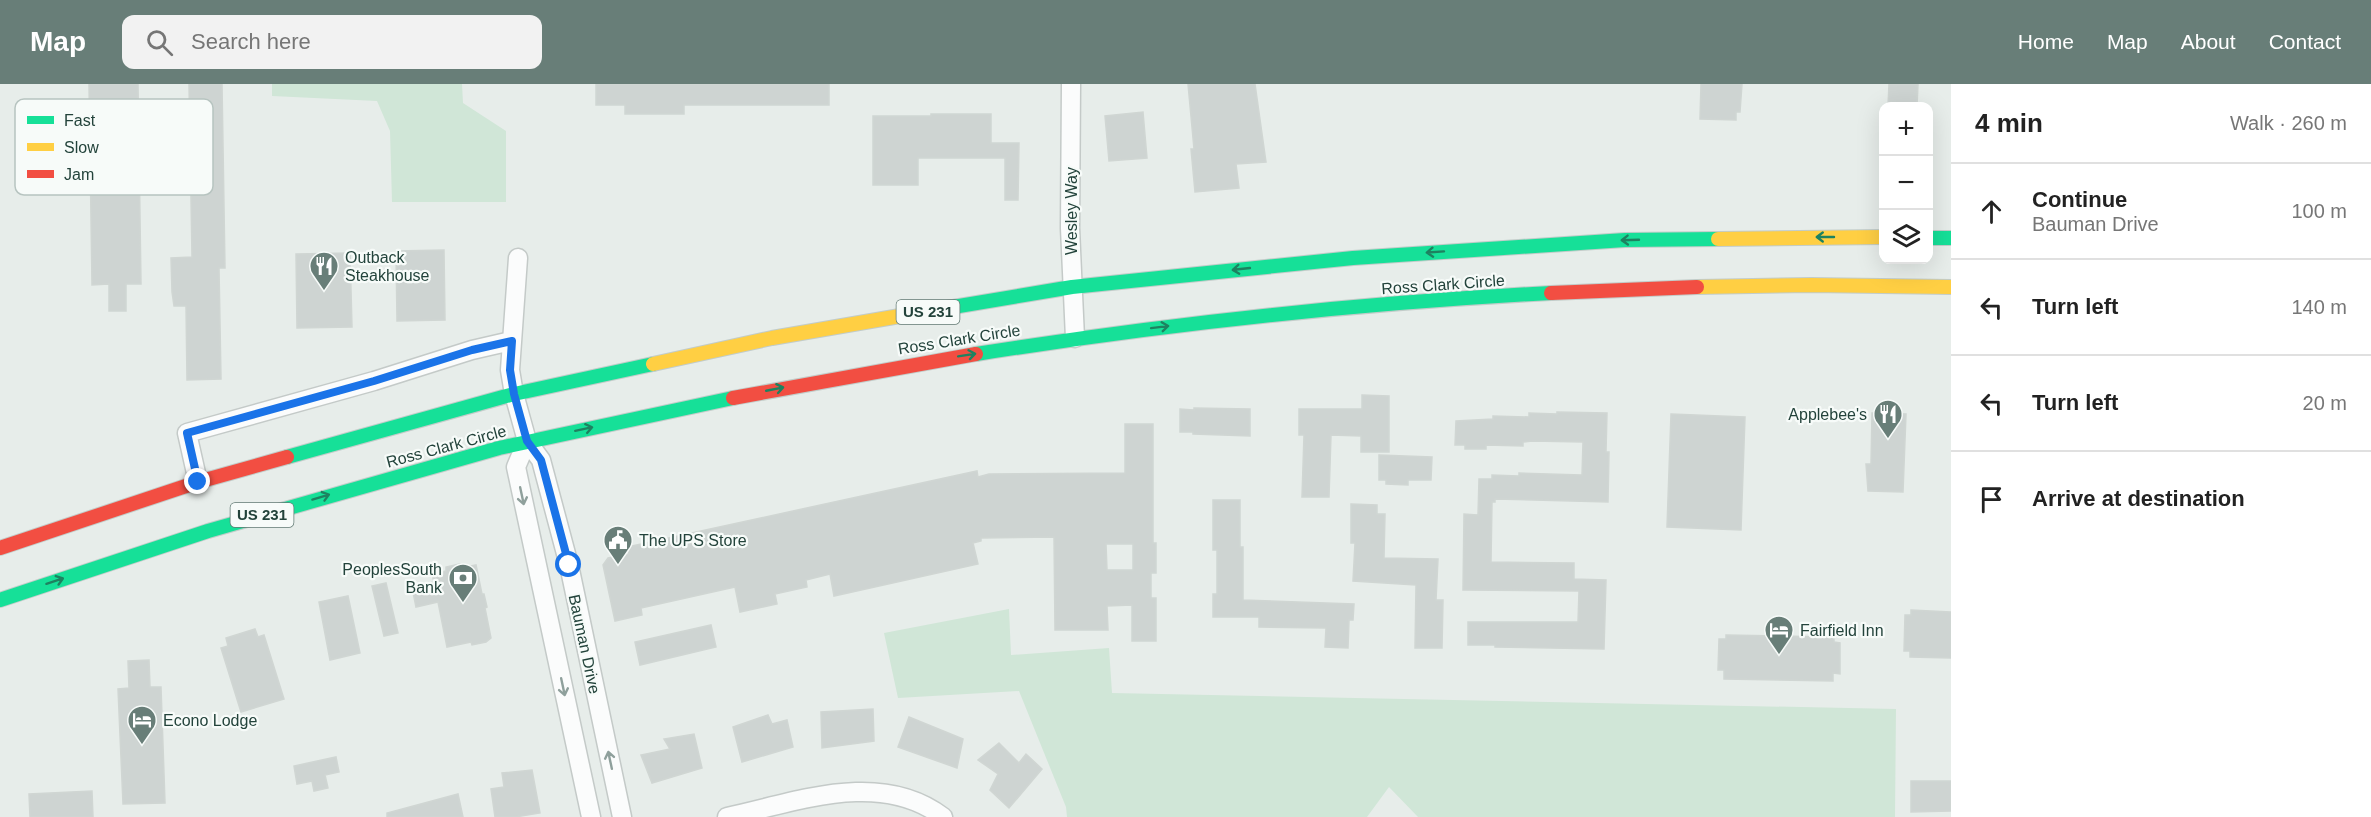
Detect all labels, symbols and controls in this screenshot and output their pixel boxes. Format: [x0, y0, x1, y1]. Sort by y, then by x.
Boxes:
search box [122, 15, 542, 69]
text: Map [30, 26, 86, 57]
icon: search [143, 26, 176, 59]
text: Search here [191, 29, 311, 54]
text: Home [2018, 30, 2074, 53]
text: Map [2107, 30, 2148, 53]
text: About [2181, 30, 2236, 53]
text: Contact [2269, 30, 2341, 53]
legend [15, 99, 213, 195]
map controls [1879, 102, 1933, 264]
button: + [1879, 102, 1933, 156]
text: 4 min [1975, 108, 2043, 138]
text: Fast [64, 112, 96, 129]
text: Walk · 260 m [2230, 112, 2347, 134]
text: Slow [64, 139, 99, 156]
button: − [1879, 156, 1933, 210]
text: Jam [64, 166, 94, 183]
street label: Wesley Way [1063, 167, 1080, 255]
text: Continue [2032, 187, 2127, 212]
icon: ahead [1975, 195, 2008, 228]
text: 100 m [2291, 200, 2347, 222]
button: layers [1879, 210, 1933, 264]
text: Bauman Drive [2032, 213, 2159, 235]
one-way arrow [1816, 231, 1836, 243]
one-way arrow [1621, 234, 1641, 245]
one-way arrow [1426, 247, 1446, 258]
place label: Outback Steakhouse [345, 249, 430, 284]
restaurant icon: Outback Steakhouse [308, 250, 340, 292]
one-way arrow [1232, 264, 1252, 275]
street label: Ross Clark Circle [1381, 272, 1505, 297]
icon: left [1975, 291, 2008, 324]
text: Turn left [2032, 294, 2118, 319]
text: 140 m [2291, 296, 2347, 318]
road number: US 231 [896, 300, 960, 324]
street label: Ross Clark Circle [897, 321, 1022, 358]
one-way arrow [1149, 322, 1169, 333]
one-way arrow [956, 349, 976, 360]
one-way arrow [764, 383, 784, 394]
icon: left [1975, 387, 2008, 420]
text: Turn left [2032, 390, 2118, 415]
text: 20 m [2303, 392, 2347, 414]
restaurant icon: Applebee's [1872, 398, 1904, 440]
place label: Applebee's [1788, 406, 1867, 423]
street label: Ross Clark Circle [384, 422, 508, 471]
one-way arrow [574, 423, 593, 434]
route end [184, 468, 210, 494]
icon: arrive [1975, 483, 2008, 516]
one-way arrow [517, 486, 528, 506]
text: Arrive at destination [2032, 486, 2245, 511]
one-way arrow [311, 491, 330, 502]
road number: US 231 [230, 503, 294, 527]
public building icon: The UPS Store [602, 524, 634, 566]
place label: The UPS Store [639, 532, 747, 549]
route start [555, 551, 581, 577]
place label: PeoplesSouth Bank [342, 561, 443, 596]
bank icon: PeoplesSouth Bank [447, 562, 479, 604]
one-way arrow [45, 574, 64, 585]
street label: Bauman Drive [566, 593, 603, 696]
hotel icon: Fairfield Inn [1763, 614, 1795, 656]
place label: Fairfield Inn [1800, 622, 1884, 639]
one-way arrow [558, 677, 569, 696]
hotel icon: Econo Lodge [126, 704, 158, 746]
place label: Econo Lodge [163, 712, 257, 729]
one-way arrow [604, 750, 615, 770]

